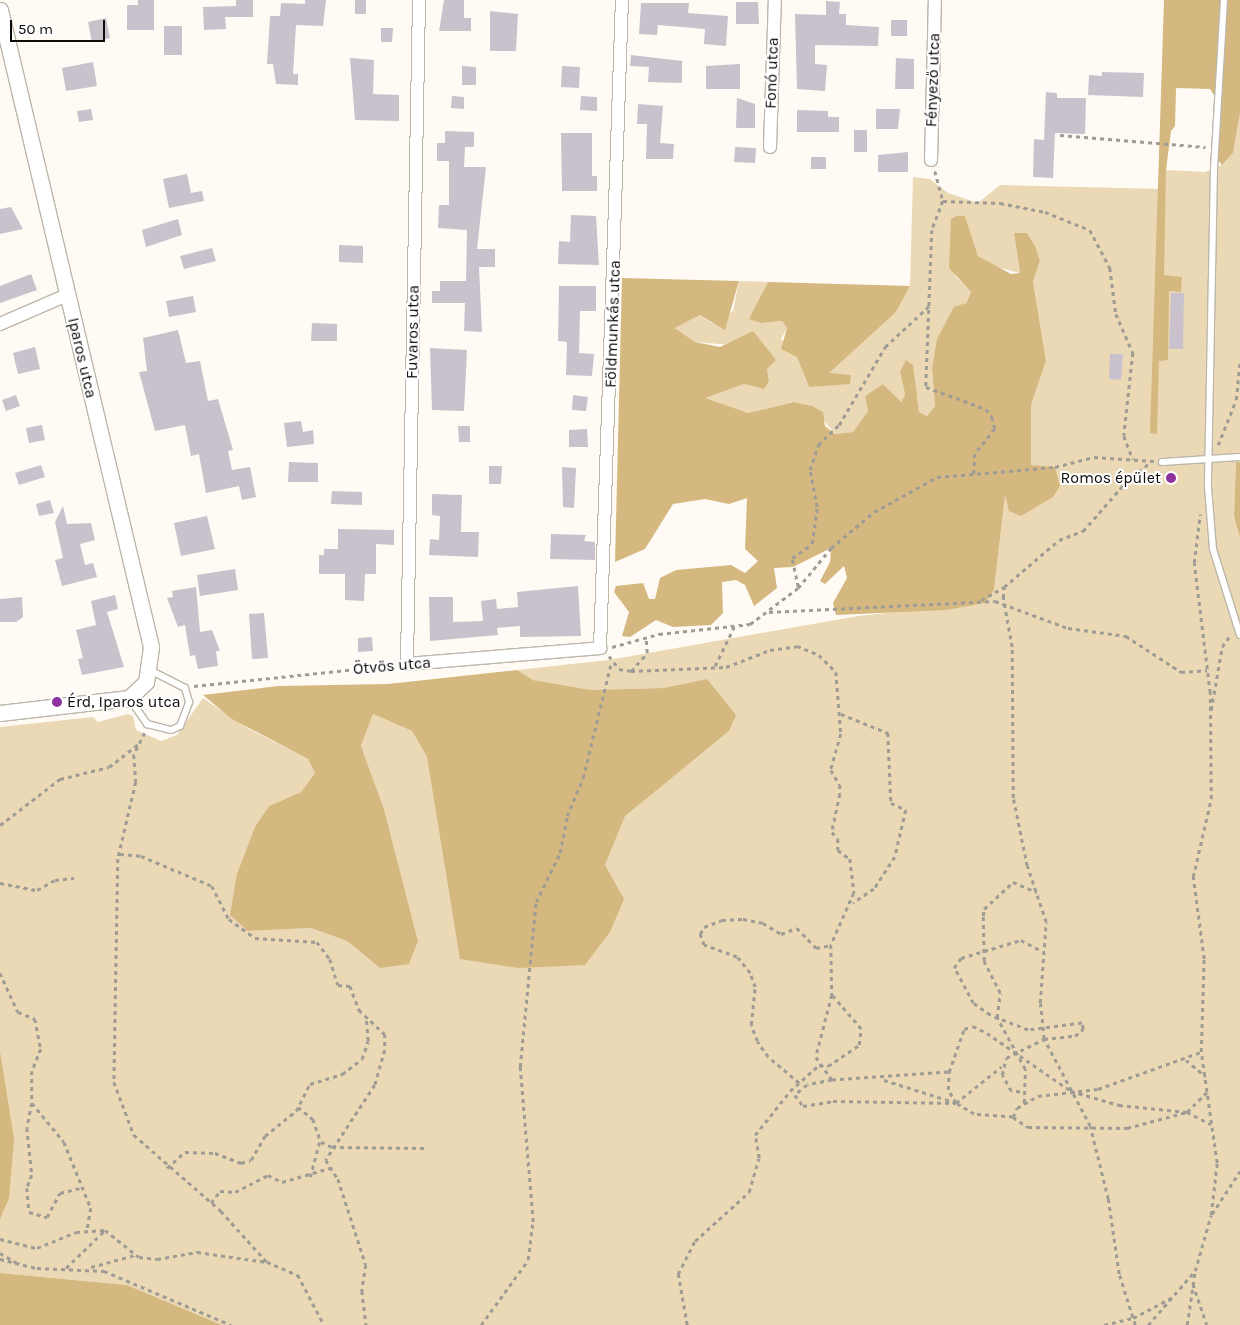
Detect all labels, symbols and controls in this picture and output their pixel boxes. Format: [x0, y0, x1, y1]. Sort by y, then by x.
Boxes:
scale bar [12, 10, 108, 42]
text: 50 m [18, 20, 53, 38]
street label: Fényező utca [922, 33, 944, 127]
street label: Fonó utca [761, 37, 783, 109]
street label: Földmunkás utca [601, 260, 625, 388]
street label: Fuvaros utca [403, 285, 423, 379]
street label: Iparos utca [63, 316, 101, 400]
place label: Romos épület [1061, 468, 1161, 488]
marker: Romos épület [1165, 472, 1177, 484]
street label: Ötvös utca [352, 653, 432, 679]
place label: Érd, Iparos utca [67, 692, 181, 712]
marker: Érd, Iparos utca [51, 696, 63, 708]

